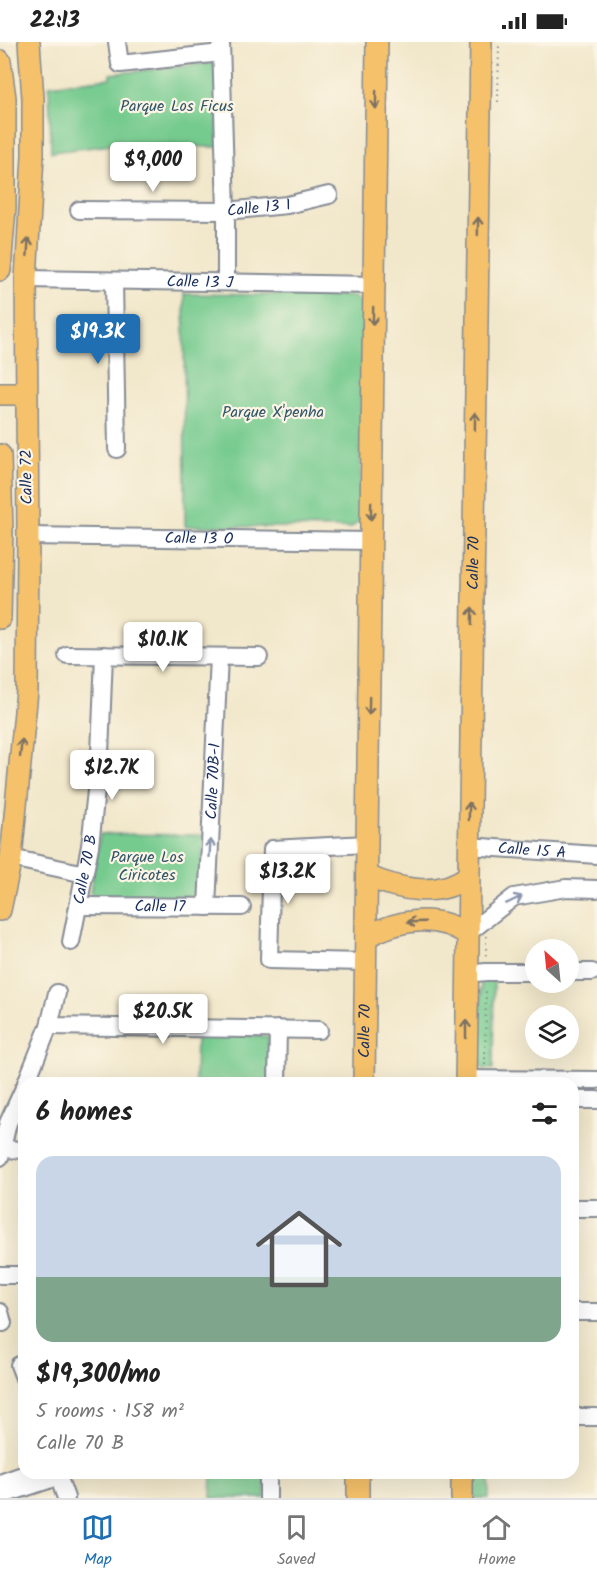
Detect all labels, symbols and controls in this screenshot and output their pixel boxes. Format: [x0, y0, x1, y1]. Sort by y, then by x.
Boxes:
text: 22:13 [30, 4, 80, 39]
one-way arrow [370, 90, 382, 110]
park label: Parque Los Ficus [120, 94, 234, 119]
pin: $9,000 [104, 142, 202, 193]
text: $9,000 [124, 145, 182, 177]
street label: Calle 13 I [226, 192, 294, 223]
one-way arrow [472, 217, 484, 237]
one-way arrow [23, 237, 34, 257]
street label: Calle 13 J [166, 269, 234, 295]
one-way arrow [368, 306, 379, 326]
pin: $19.3K [49, 314, 147, 365]
text: $19.3K [70, 317, 126, 349]
park label: Parque X'penha [222, 400, 324, 425]
one-way arrow [469, 412, 481, 432]
street label: Calle 72 [14, 449, 40, 505]
one-way arrow [365, 501, 377, 521]
street label: Calle 13 O [164, 525, 234, 551]
street label: Calle 70 [461, 536, 486, 590]
one-way arrow [466, 607, 478, 627]
pin: $10.1K [114, 622, 212, 673]
text: $10.1K [138, 625, 188, 657]
one-way arrow [363, 696, 375, 716]
one-way arrow [16, 739, 27, 758]
street label: Calle 70B-1 [199, 742, 227, 820]
pin: $12.7K [63, 750, 161, 801]
text: $12.7K [84, 753, 140, 785]
one-way arrow [463, 801, 475, 821]
street label: Calle 70 B [66, 833, 104, 906]
street label: Calle 15 A [497, 836, 567, 865]
one-way arrow [204, 839, 215, 859]
park label: Parque Los Ciricotes [110, 845, 184, 888]
pin: $13.2K [239, 854, 337, 905]
text: $13.2K [259, 857, 317, 889]
one-way arrow [505, 893, 523, 905]
street label: Calle 17 [134, 894, 186, 919]
one-way arrow [407, 916, 427, 927]
north arrow [525, 939, 579, 993]
map controls [525, 939, 579, 1059]
pin: $20.5K [114, 994, 212, 1045]
text: $20.5K [133, 997, 193, 1029]
street label: Calle 70 [352, 1004, 377, 1058]
button: layers [525, 1005, 579, 1059]
one-way arrow [460, 1019, 472, 1039]
text: 6 homes [36, 1092, 133, 1134]
icon: filters [528, 1097, 561, 1130]
icon: home [245, 1195, 353, 1303]
text: $19,300/mo [36, 1354, 161, 1396]
text: 5 rooms · 158 m² [36, 1396, 184, 1428]
text: Calle 70 B [36, 1428, 124, 1460]
tab: Map [81, 1511, 114, 1572]
tab: Saved [277, 1511, 315, 1572]
tab: Home [478, 1511, 516, 1572]

